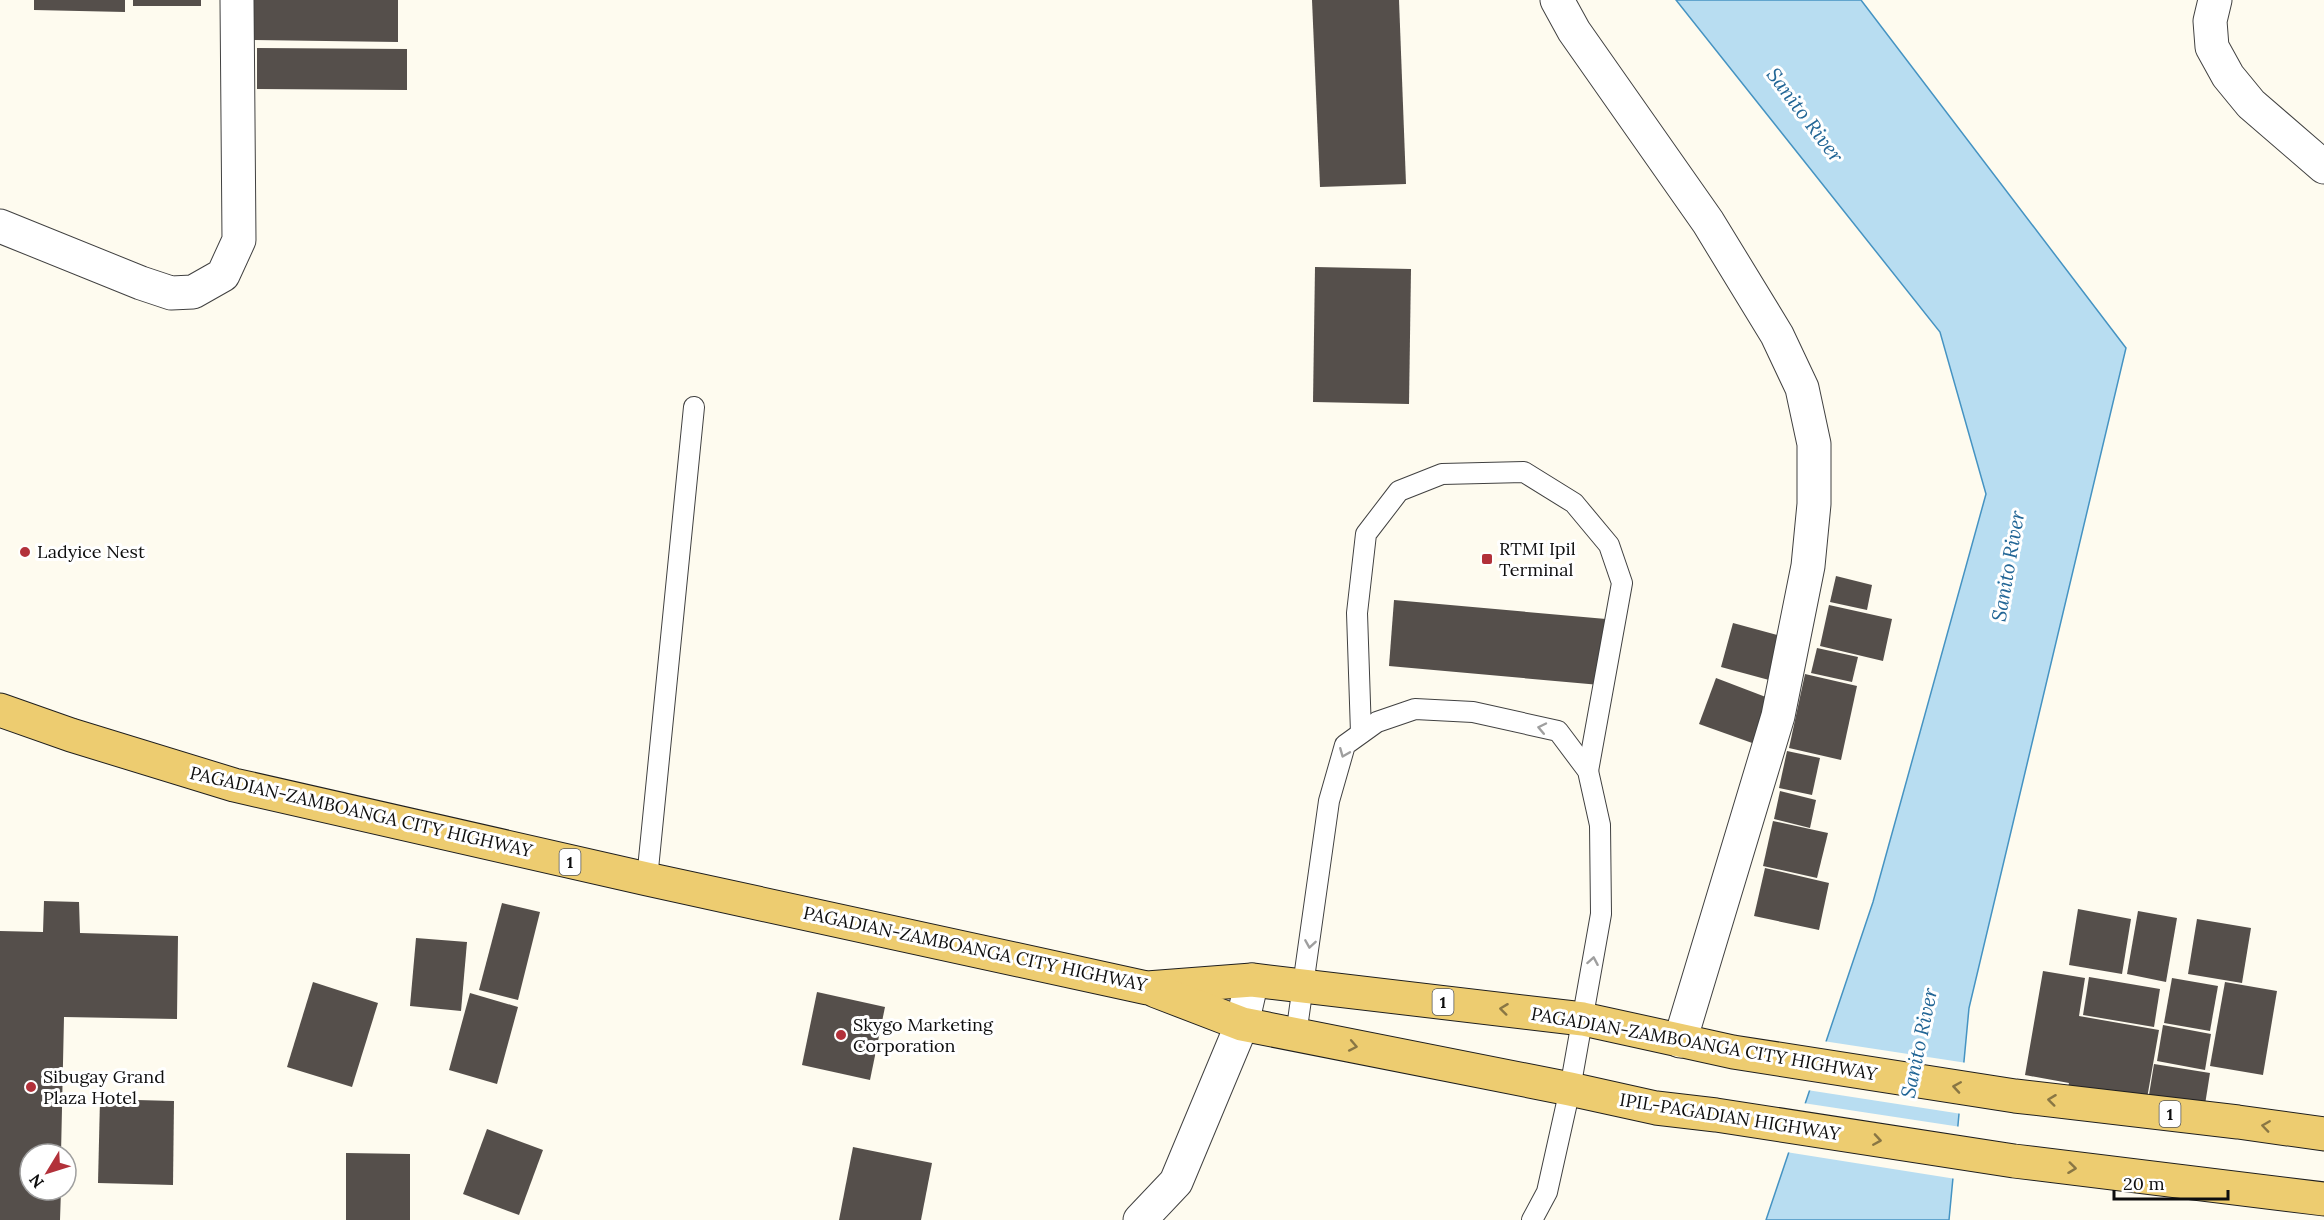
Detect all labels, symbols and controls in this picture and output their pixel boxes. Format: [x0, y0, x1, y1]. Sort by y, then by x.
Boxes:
water label: Sanito River [1762, 62, 1850, 168]
water label: Sanito River [1985, 508, 2030, 623]
place label: RTMI Ipil Terminal [1499, 537, 1576, 581]
place label: Ladyice Nest [37, 540, 145, 563]
marker: Ladyice Nest [18, 545, 32, 559]
marker: RTMI Ipil Terminal [1480, 552, 1494, 566]
one-way arrow [1538, 722, 1548, 735]
one-way arrow [1339, 746, 1351, 757]
street label: PAGADIAN-ZAMBOANGA CITY HIGHWAY [188, 761, 535, 862]
road number: 1 [560, 849, 580, 875]
street label: PAGADIAN-ZAMBOANGA CITY HIGHWAY [801, 901, 1150, 996]
one-way arrow [1304, 939, 1316, 949]
one-way arrow [1586, 957, 1599, 967]
water label: Sanito River [1895, 985, 1943, 1100]
road number: 1 [1432, 989, 1454, 1015]
street label: PAGADIAN-ZAMBOANGA CITY HIGHWAY [1529, 1002, 1879, 1085]
one-way arrow [1499, 1003, 1508, 1016]
place label: Skygo Marketing Corporation [853, 1013, 994, 1057]
marker: Skygo Marketing Corporation [834, 1028, 848, 1042]
one-way arrow [1348, 1039, 1358, 1052]
place label: Sibugay Grand Plaza Hotel [43, 1065, 165, 1109]
marker: Sibugay Grand Plaza Hotel [24, 1080, 38, 1094]
one-way arrow [1953, 1082, 1962, 1094]
street label: IPIL-PAGADIAN HIGHWAY [1618, 1088, 1843, 1145]
one-way arrow [2047, 1095, 2056, 1107]
road number: 1 [2160, 1101, 2180, 1127]
one-way arrow [2261, 1120, 2271, 1132]
one-way arrow [1872, 1133, 1882, 1146]
north arrow [18, 1142, 78, 1202]
one-way arrow [2067, 1161, 2077, 1174]
scale bar [2114, 1163, 2228, 1201]
text: N [24, 1170, 48, 1192]
text: 20 m [2123, 1172, 2165, 1195]

